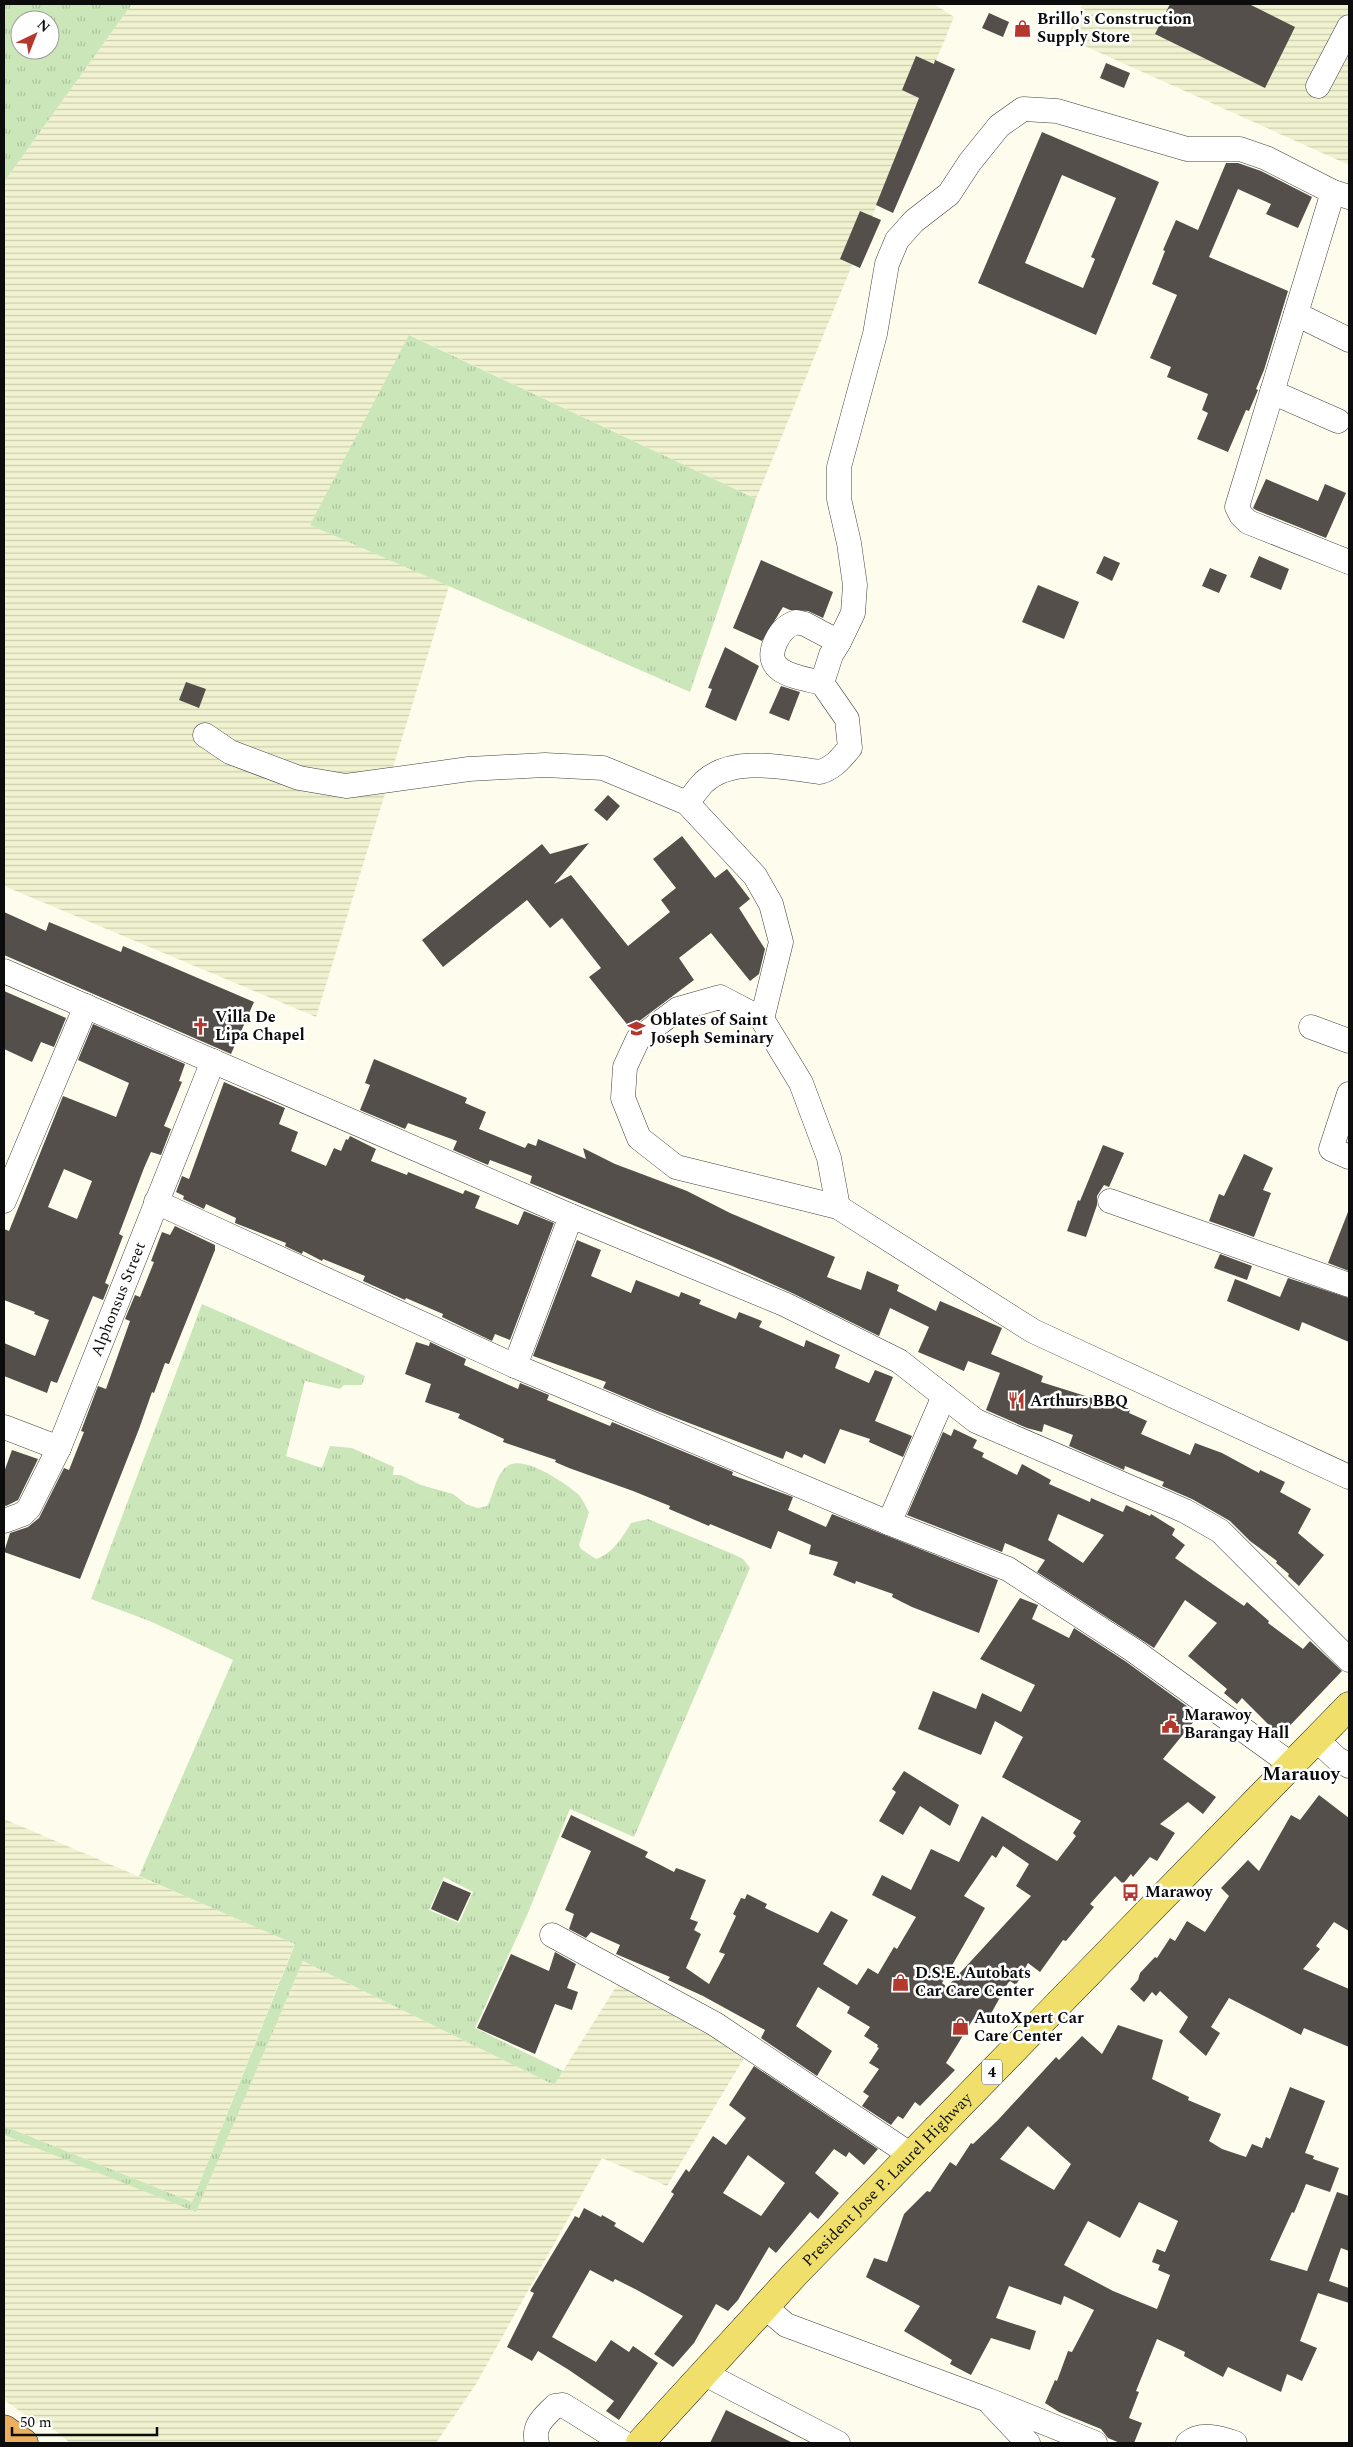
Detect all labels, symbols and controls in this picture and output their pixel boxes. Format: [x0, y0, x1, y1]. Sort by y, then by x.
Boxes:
place label: Brillo's Construction Supply Store [1037, 7, 1192, 49]
north arrow [10, 10, 60, 60]
text: N [32, 14, 55, 37]
shop icon: Brillo's Construction Supply Store [1013, 18, 1033, 38]
place label: Villa De Lipa Chapel [215, 1005, 305, 1047]
place label: Oblates of Saint Joseph Seminary [650, 1008, 775, 1050]
church icon: Villa De Lipa Chapel [191, 1016, 211, 1036]
school or university icon: Oblates of Saint Joseph Seminary [626, 1019, 646, 1039]
street label: Alphonsus Street [85, 1238, 152, 1360]
place label: Arthurs BBQ [1030, 1389, 1128, 1413]
restaurant icon: Arthurs BBQ [1006, 1391, 1026, 1411]
place label: Marawoy Barangay Hall [1184, 1703, 1289, 1745]
public building icon: Marawoy Barangay Hall [1160, 1714, 1180, 1734]
district label: Marauoy [1262, 1760, 1341, 1789]
place label: Marawoy [1145, 1880, 1214, 1904]
bus stop icon: Marawoy [1121, 1882, 1141, 1902]
place label: D.S.E. Autobats Car Care Center [915, 1961, 1034, 2003]
shop icon: D.S.E. Autobats Car Care Center [891, 1972, 911, 1992]
place label: AutoXpert Car Care Center [974, 2006, 1084, 2048]
shop icon: AutoXpert Car Care Center [950, 2017, 970, 2037]
road number: 4 [982, 2060, 1002, 2084]
street label: President Jose P. Laurel Highway [796, 2086, 979, 2272]
scale bar [12, 2404, 158, 2436]
text: 50 m [20, 2411, 52, 2434]

